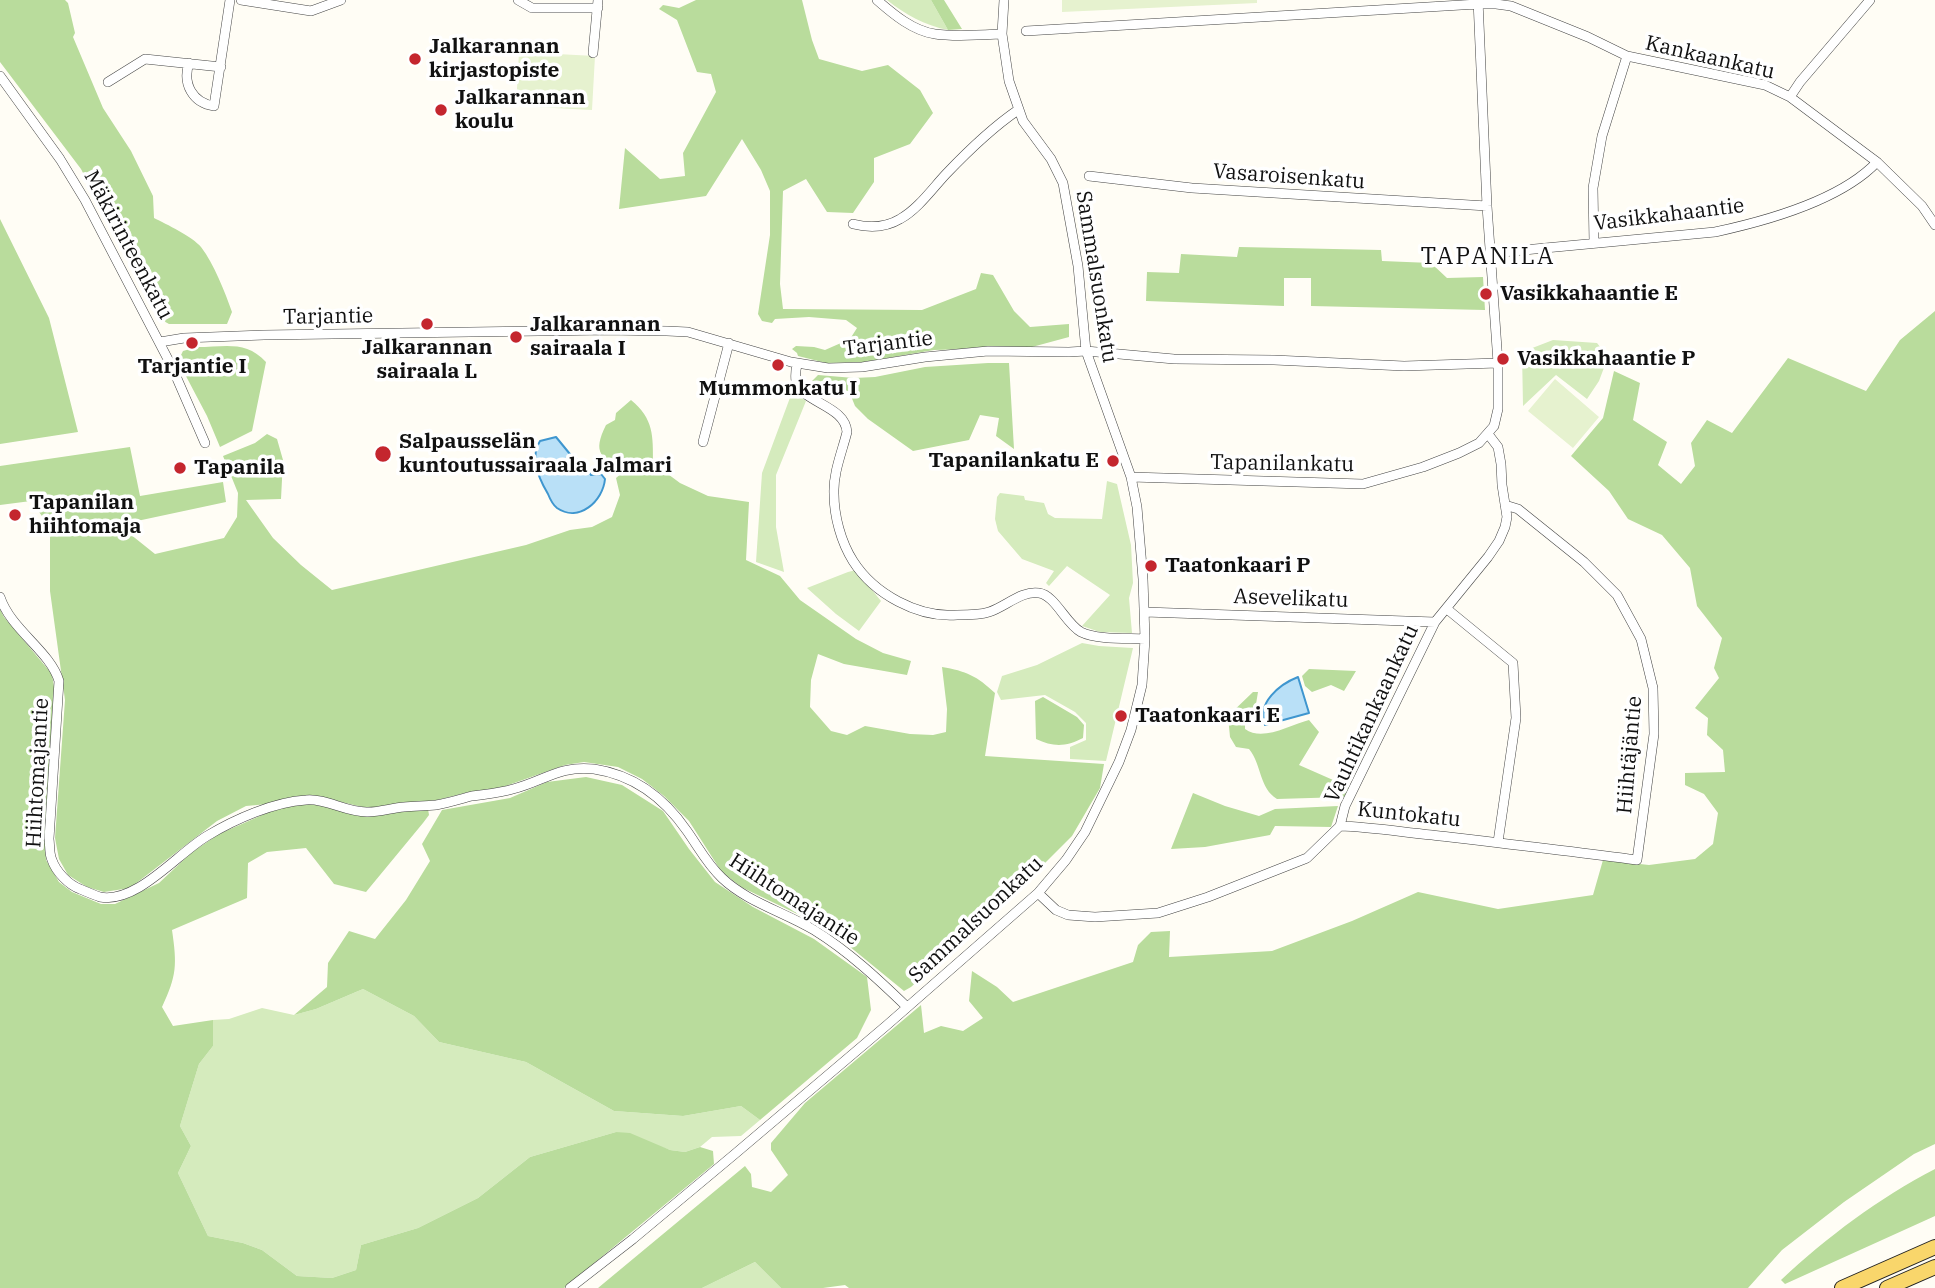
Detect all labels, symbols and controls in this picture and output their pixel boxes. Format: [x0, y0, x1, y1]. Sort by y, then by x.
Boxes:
street label: Kankaankatu [1643, 31, 1777, 85]
place label: Jalkarannan kirjastopiste [429, 34, 560, 84]
marker: Jalkarannan kirjastopiste [407, 51, 423, 67]
place label: Jalkarannan koulu [455, 85, 586, 135]
marker: Jalkarannan koulu [433, 102, 449, 118]
street label: Vasaroisenkatu [1212, 159, 1366, 195]
street label: Mäkirinteenkatu [78, 166, 178, 324]
street label: Sammalsuonkatu [1070, 189, 1122, 365]
street label: Vasikkahaantie [1592, 193, 1746, 237]
district label: TAPANILA [1421, 243, 1555, 271]
place label: Vasikkahaantie E [1500, 281, 1678, 307]
marker: Vasikkahaantie E [1478, 286, 1494, 302]
street label: Tarjantie [283, 304, 373, 330]
place label: Jalkarannan sairaala I [530, 312, 661, 362]
marker: Jalkarannan sairaala L [419, 316, 435, 332]
street label: Tarjantie [842, 326, 934, 362]
marker: Jalkarannan sairaala I [508, 329, 524, 345]
marker: Tarjantie I [184, 335, 200, 351]
place label: Jalkarannan sairaala L [362, 335, 492, 385]
place label: Vasikkahaantie P [1517, 346, 1695, 372]
marker: Vasikkahaantie P [1495, 351, 1511, 367]
place label: Tarjantie I [138, 354, 246, 380]
marker: Mummonkatu I [770, 357, 786, 373]
place label: Mummonkatu I [699, 376, 857, 402]
place label: Salpausselän kuntoutussairaala Jalmari [399, 429, 672, 479]
marker: Salpausselän kuntoutussairaala Jalmari [373, 444, 393, 464]
place label: Tapanilankatu E [929, 448, 1099, 474]
street label: Tapanilankatu [1210, 450, 1354, 478]
marker: Tapanilankatu E [1105, 453, 1121, 469]
place label: Tapanila [194, 455, 285, 481]
marker: Tapanila [172, 460, 188, 476]
place label: Tapanilan hiihtomaja [29, 490, 142, 540]
marker: Tapanilan hiihtomaja [7, 507, 23, 523]
place label: Taatonkaari P [1165, 553, 1311, 579]
marker: Taatonkaari P [1143, 558, 1159, 574]
street label: Asevelikatu [1233, 584, 1349, 614]
street label: Vauhtikankaankatu [1320, 621, 1424, 807]
street label: Hiihtäjäntie [1612, 695, 1648, 815]
street label: Hiihtomajantie [21, 697, 55, 849]
place label: Taatonkaari E [1135, 703, 1280, 729]
marker: Taatonkaari E [1113, 708, 1129, 724]
street label: Kuntokatu [1356, 797, 1462, 833]
street label: Hiihtomajantie [724, 849, 864, 951]
street label: Sammalsuonkatu [904, 851, 1048, 989]

